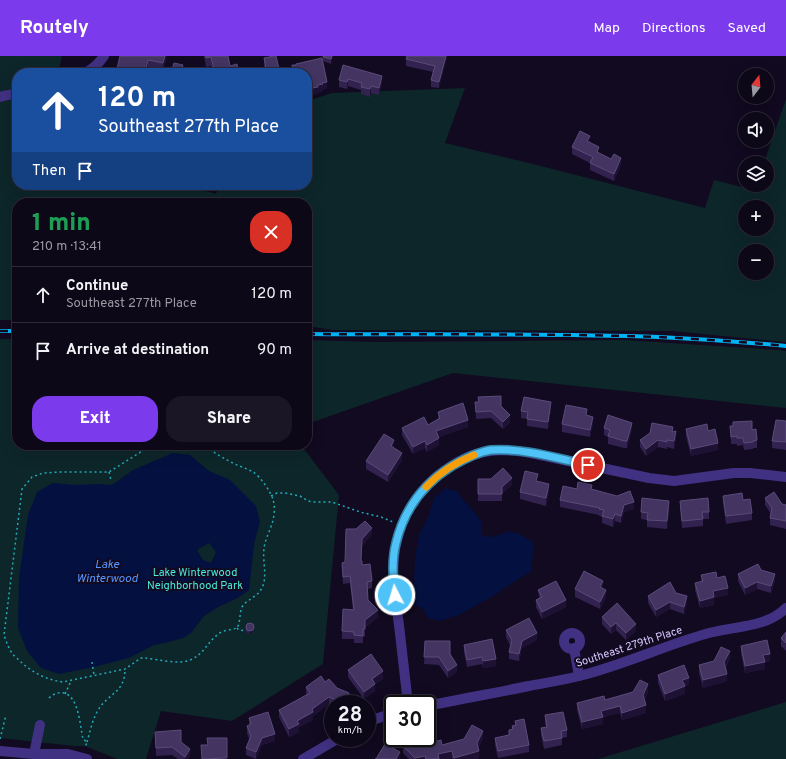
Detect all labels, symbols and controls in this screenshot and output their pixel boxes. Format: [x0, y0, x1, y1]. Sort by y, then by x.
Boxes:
text: Routely [20, 16, 89, 40]
text: Map [594, 20, 620, 37]
text: Directions [642, 20, 706, 37]
text: Saved [728, 20, 766, 37]
north arrow [738, 68, 774, 104]
map controls [738, 68, 774, 280]
text: 120 m [98, 81, 176, 117]
icon: ahead [32, 84, 84, 136]
button: sound [738, 112, 774, 148]
text: Southeast 277th Place [98, 116, 279, 139]
button: layers [738, 156, 774, 192]
icon: arrive [74, 160, 96, 182]
text: Then [32, 162, 66, 181]
button: + [738, 200, 774, 236]
text: 1 min [32, 209, 91, 239]
button: close [250, 211, 292, 253]
text: 210 m · 13:41 [32, 239, 102, 255]
button: − [738, 244, 774, 280]
text: Continue [66, 277, 128, 296]
icon: ahead [32, 284, 54, 306]
text: 120 m [251, 285, 292, 304]
text: Southeast 277th Place [66, 296, 197, 312]
icon: arrive [32, 340, 54, 362]
text: Arrive at destination [66, 341, 209, 360]
text: 90 m [257, 341, 292, 360]
button: Exit [32, 396, 158, 442]
button: Share [166, 396, 292, 442]
pin [571, 448, 605, 482]
icon: arrive [577, 454, 599, 476]
water label: Lake Winterwood [76, 557, 139, 587]
park label: Lake Winterwood Neighborhood Park [147, 566, 243, 593]
position arrow [374, 574, 416, 616]
street label: Southeast 279th Place [574, 623, 684, 671]
speed limit sign: 30 [384, 695, 436, 747]
text: 28 [338, 703, 362, 729]
text: km/h [338, 724, 362, 737]

